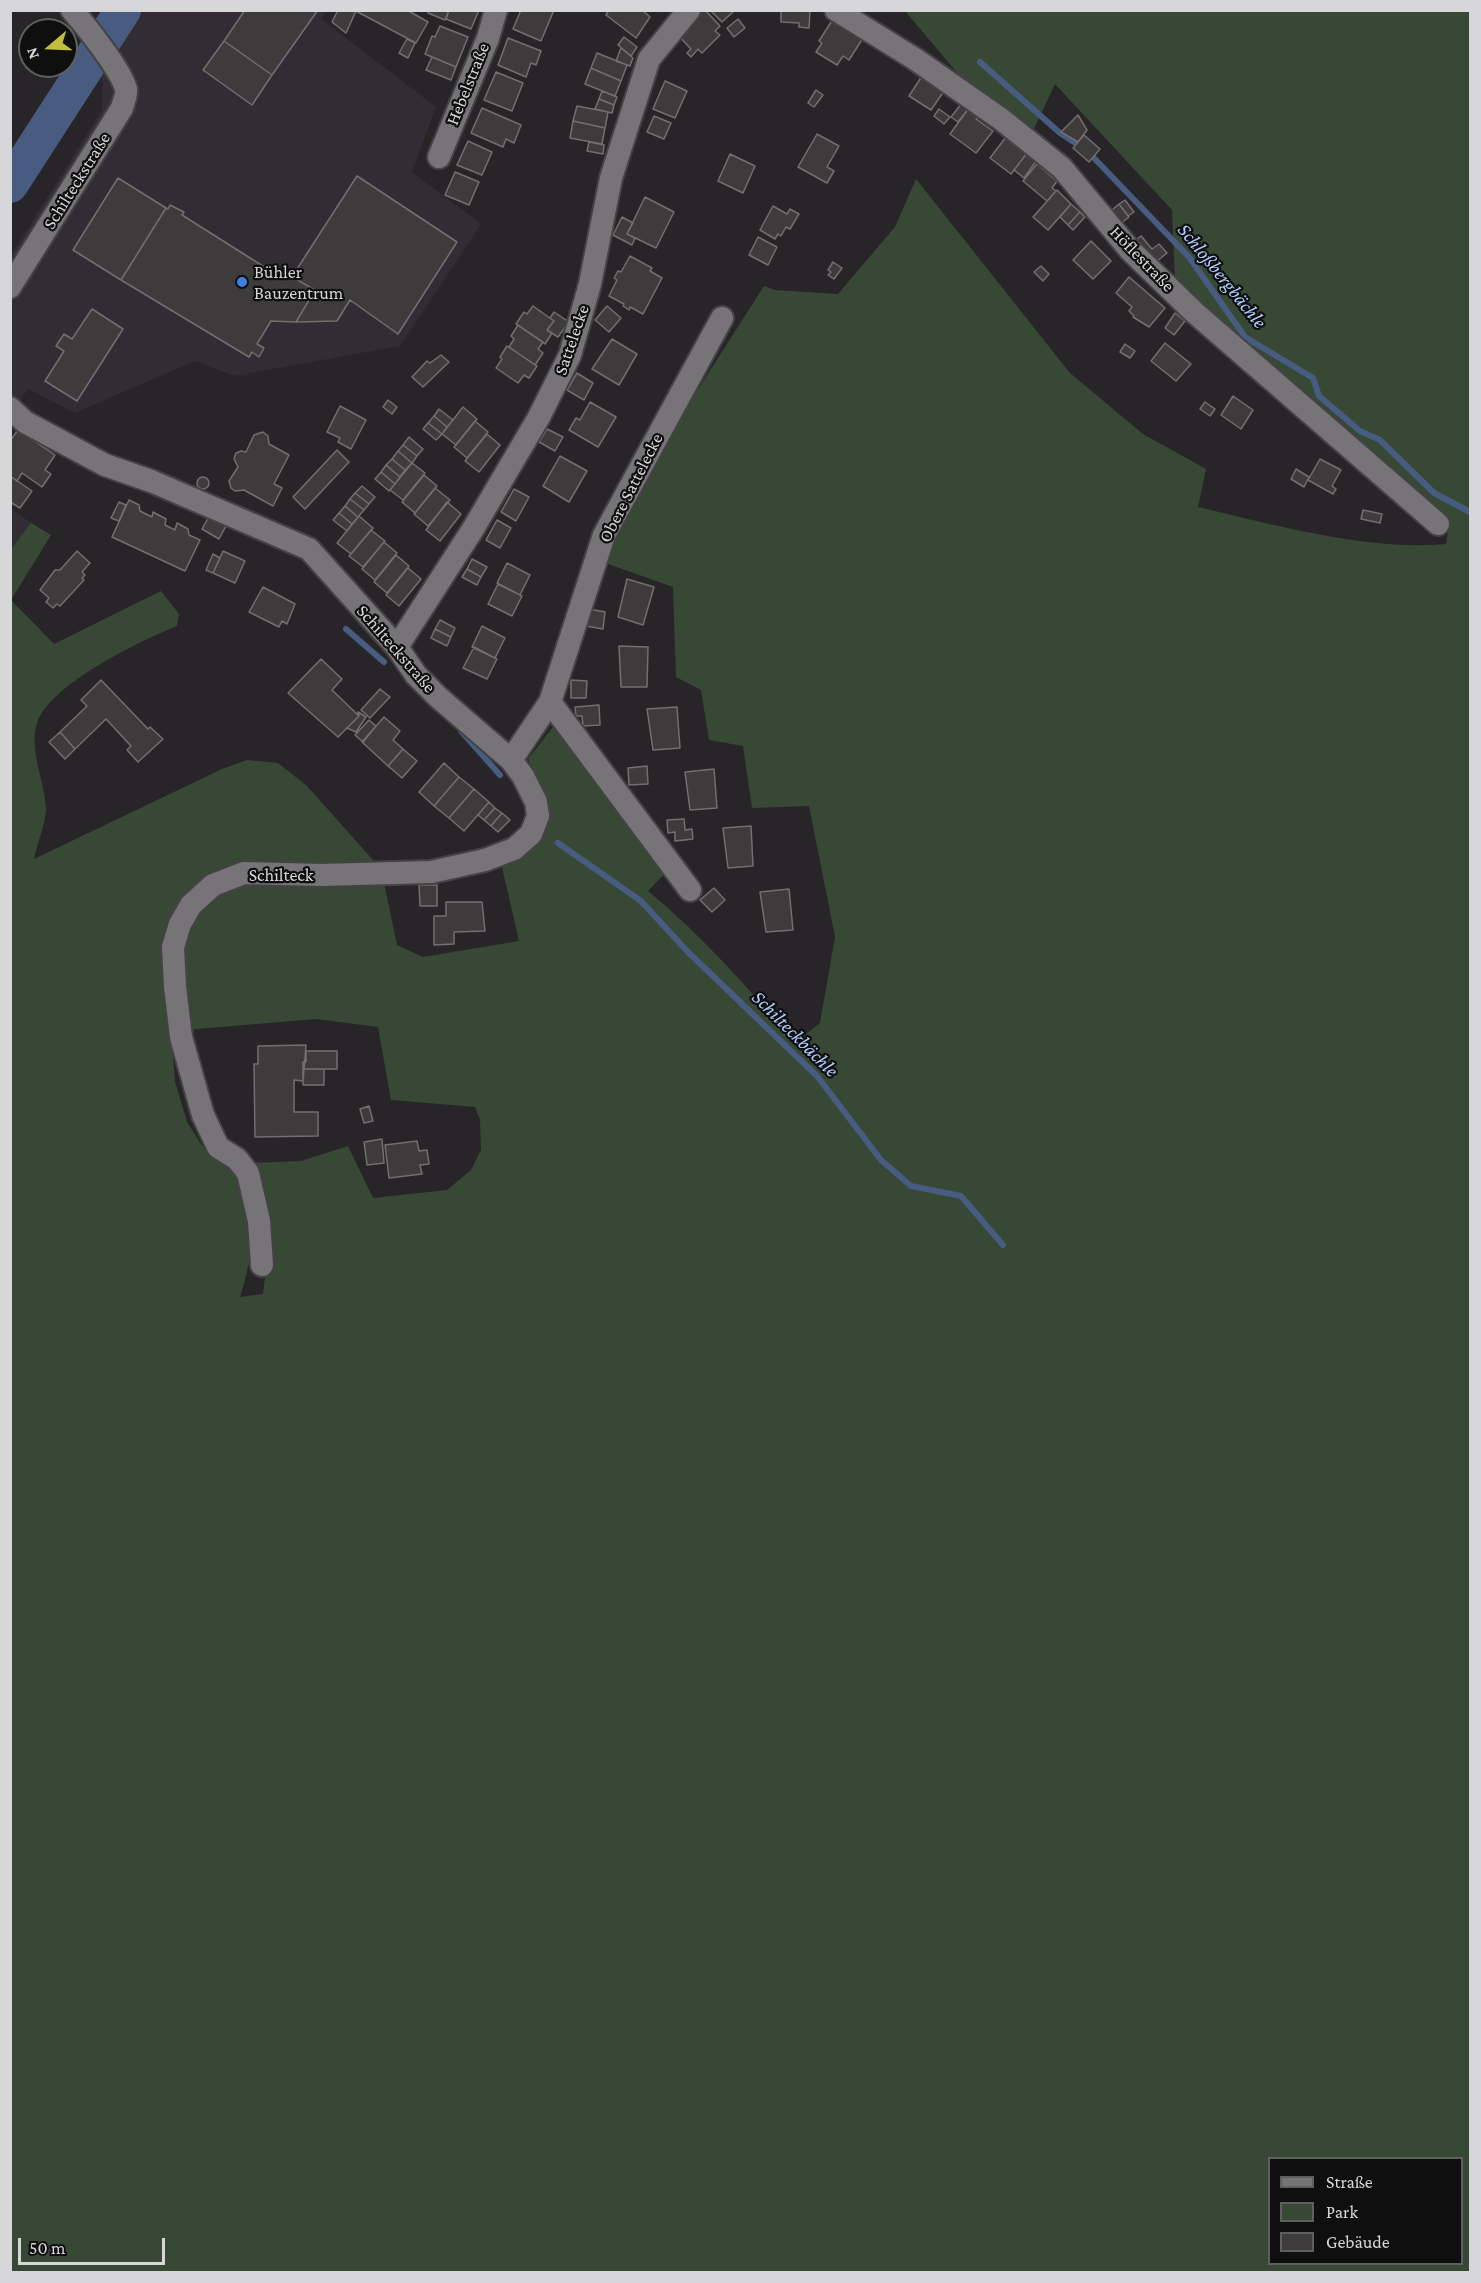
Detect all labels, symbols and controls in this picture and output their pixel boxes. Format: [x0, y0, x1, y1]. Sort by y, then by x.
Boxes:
north arrow [18, 18, 78, 78]
street label: Hebelstraße [442, 40, 494, 128]
text: N [23, 45, 42, 61]
street label: Schilteckstraße [39, 129, 115, 233]
water label: Schloßbergbächle [1172, 219, 1272, 333]
street label: Höflestraße [1105, 221, 1179, 297]
place label: Bühler Bauzentrum [254, 261, 343, 304]
marker: Bühler Bauzentrum [235, 275, 249, 289]
street label: Sattelecke [550, 302, 594, 378]
street label: Obere Sattelecke [594, 430, 668, 546]
street label: Schilteckstraße [352, 600, 440, 698]
street label: Schilteck [249, 864, 313, 886]
water label: Schilteckbächle [747, 986, 843, 1082]
legend [1268, 2157, 1463, 2265]
text: Straße [1326, 2172, 1373, 2192]
text: Park [1326, 2202, 1358, 2222]
scale bar [21, 2226, 168, 2264]
text: Gebäude [1326, 2232, 1390, 2252]
text: 50 m [29, 2238, 66, 2258]

